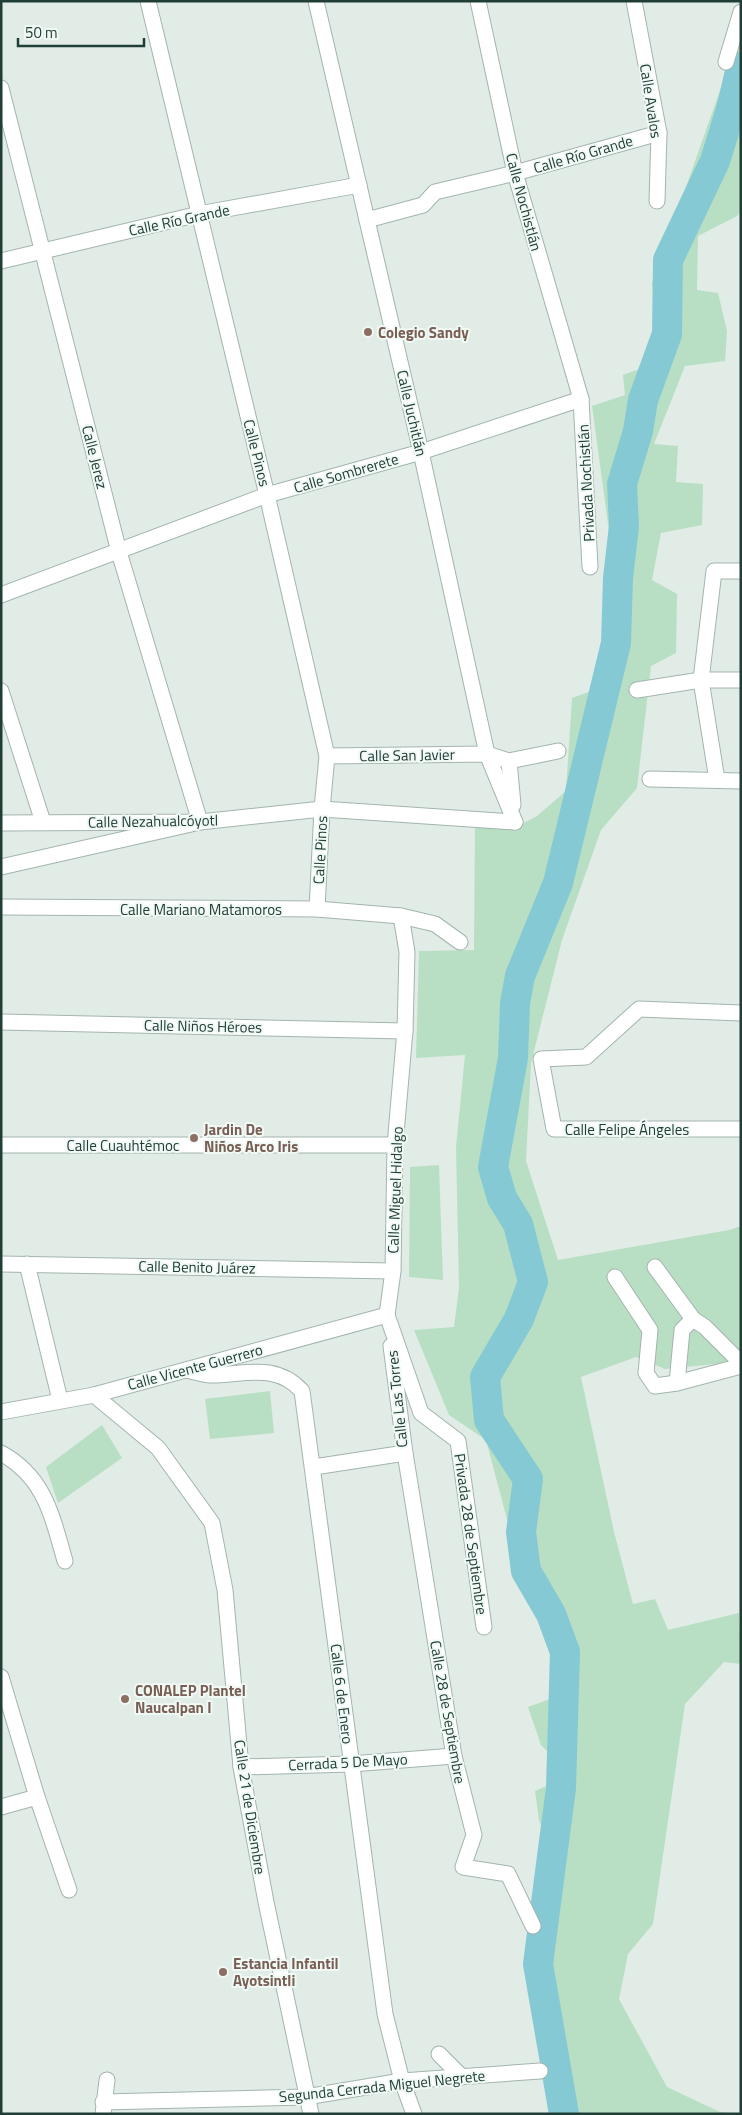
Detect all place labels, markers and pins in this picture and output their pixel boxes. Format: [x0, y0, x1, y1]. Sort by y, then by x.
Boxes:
place label: Colegio Sandy [378, 321, 469, 344]
marker: Colegio Sandy [362, 326, 374, 338]
place label: Jardin De Niños Arco Iris [204, 1118, 298, 1158]
marker: Jardin De Niños Arco Iris [188, 1132, 200, 1144]
place label: CONALEP Plantel Naucalpan I [135, 1679, 246, 1719]
marker: CONALEP Plantel Naucalpan I [119, 1693, 131, 1705]
place label: Estancia Infantil Ayotsintli [233, 1952, 339, 1992]
marker: Estancia Infantil Ayotsintli [217, 1966, 229, 1978]

